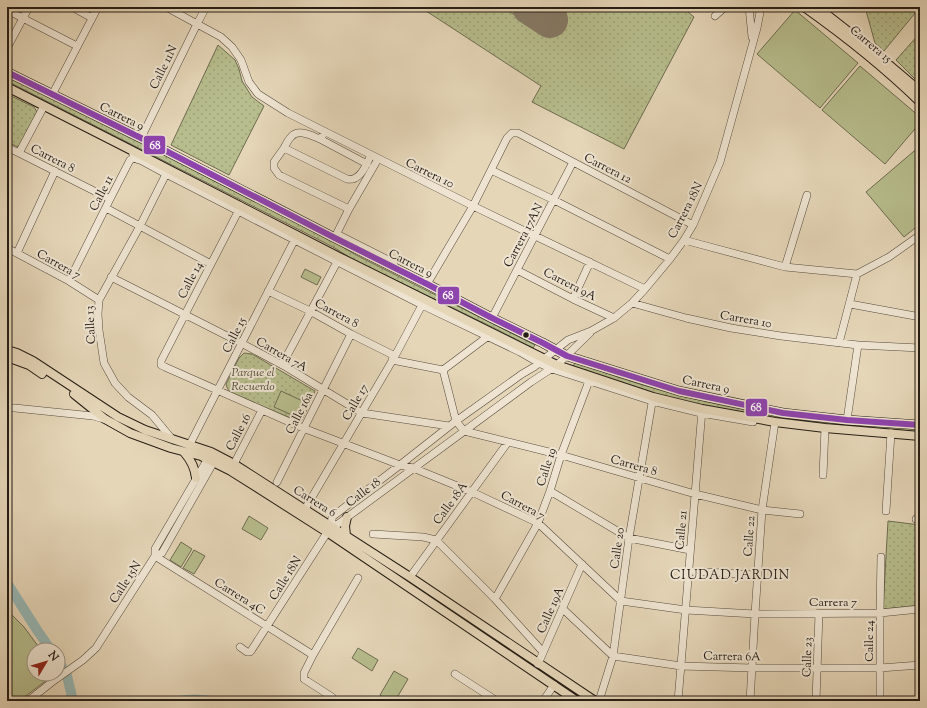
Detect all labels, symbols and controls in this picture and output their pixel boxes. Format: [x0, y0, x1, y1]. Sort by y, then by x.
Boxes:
street label: Carrera 15 [845, 22, 895, 68]
street label: Calle 11N [145, 42, 183, 93]
street label: Carrera 9 [96, 98, 147, 136]
line badge: 68 [143, 135, 166, 155]
text: 68 [150, 138, 161, 154]
street label: Carrera 8 [27, 140, 78, 178]
street label: Carrera 12 [580, 149, 635, 189]
street label: Carrera 10 [402, 154, 457, 193]
street label: Calle 11 [85, 172, 119, 214]
street label: Carrera 18N [664, 179, 708, 242]
street label: Carrera 17AN [499, 200, 549, 271]
street label: Carrera 7 [33, 245, 84, 284]
street label: Carrera 9 [385, 245, 436, 283]
street label: Calle 14 [174, 259, 208, 302]
street label: Carrera 9A [540, 264, 600, 306]
line badge: 68 [437, 286, 460, 305]
text: 68 [443, 288, 454, 304]
street label: Carrera 8 [311, 295, 362, 333]
street label: Calle 13 [81, 305, 101, 345]
street label: Carrera 10 [718, 307, 773, 333]
street label: Calle 15 [218, 314, 252, 356]
unlabelled marker [521, 330, 531, 340]
street label: Carrera 7A [252, 333, 311, 377]
park label: Parque el Recuerdo [231, 364, 275, 396]
street label: Carrera 9 [680, 371, 731, 399]
street label: Calle 17 [338, 381, 374, 424]
street label: Calle 16a [282, 389, 318, 438]
line badge: 68 [745, 398, 768, 417]
text: 68 [751, 400, 762, 416]
street label: Calle 16 [222, 411, 256, 454]
street label: Calle 19 [532, 446, 562, 489]
street label: Carrera 8 [608, 451, 659, 481]
street label: Calle 18 [342, 474, 385, 512]
street label: Calle 18A [429, 478, 473, 529]
street label: Carrera 6 [289, 481, 340, 522]
street label: Carrera 7 [497, 487, 548, 525]
street label: Calle 21 [671, 510, 693, 551]
street label: Calle 22 [740, 515, 760, 557]
street label: Calle 20 [606, 526, 630, 570]
street label: Calle 18N [265, 552, 307, 604]
street label: Calle 15N [105, 557, 147, 607]
district label: CIUDAD JARDIN [670, 567, 790, 585]
street label: Carrera 4C [210, 574, 269, 620]
street label: Calle 19A [533, 584, 569, 637]
street label: Carrera 7 [809, 594, 857, 612]
street label: Calle 24 [861, 620, 879, 662]
street label: Calle 23 [798, 636, 818, 677]
north arrow [26, 642, 66, 682]
text: N [43, 647, 62, 665]
street label: Carrera 6A [703, 647, 761, 667]

